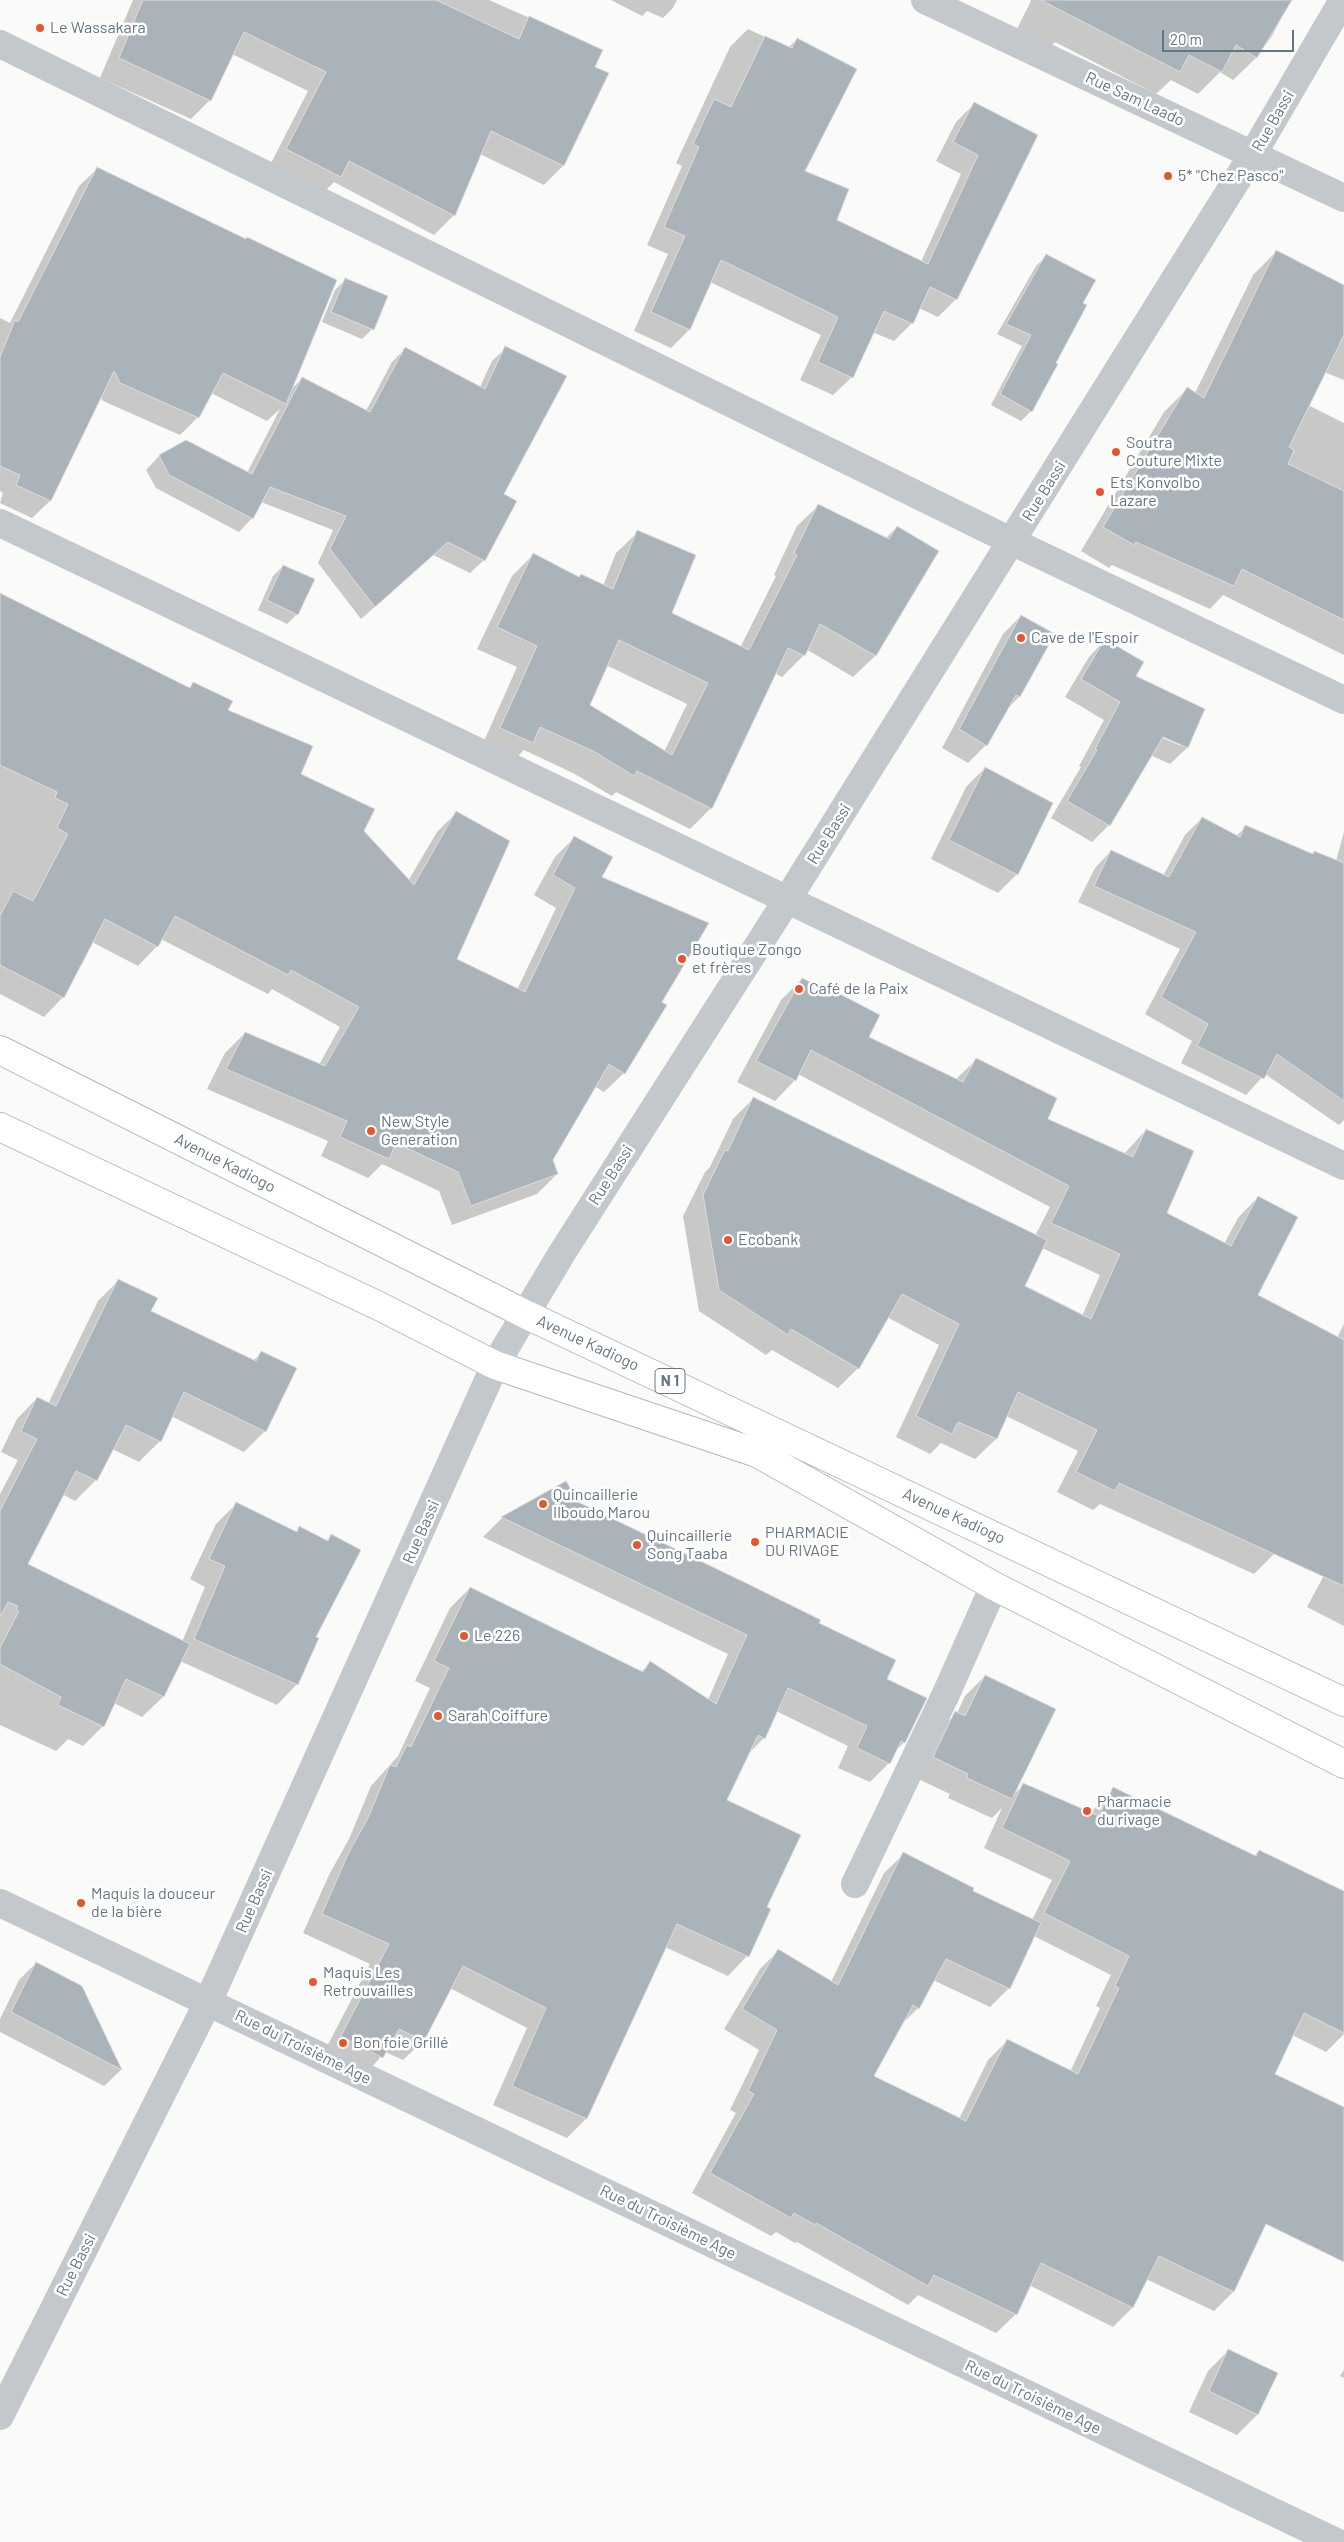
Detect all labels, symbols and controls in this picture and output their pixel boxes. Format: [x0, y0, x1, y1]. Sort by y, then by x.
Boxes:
place label: Le Wassakara [50, 18, 146, 38]
scale bar [1164, 20, 1296, 52]
marker: Le Wassakara [34, 22, 46, 34]
text: 20 m [1170, 30, 1202, 48]
street label: Rue Sam Laado [1082, 68, 1188, 130]
street label: Rue Bassi [1248, 87, 1298, 155]
place label: 5* "Chez Pasco" [1178, 166, 1283, 186]
marker: 5* "Chez Pasco" [1162, 170, 1174, 182]
place label: Soutra Couture Mixte [1126, 433, 1222, 471]
marker: Soutra Couture Mixte [1110, 446, 1122, 458]
street label: Rue Bassi [1018, 457, 1070, 525]
place label: Ets Konvolbo Lazare [1110, 473, 1200, 511]
marker: Ets Konvolbo Lazare [1094, 486, 1106, 498]
place label: Cave de l'Espoir [1031, 628, 1139, 648]
marker: Cave de l'Espoir [1015, 632, 1027, 644]
street label: Rue Bassi [803, 800, 855, 868]
place label: Boutique Zongo et frères [692, 940, 802, 978]
marker: Boutique Zongo et frères [676, 953, 688, 965]
place label: Café de la Paix [809, 979, 908, 999]
marker: Café de la Paix [793, 983, 805, 995]
place label: New Style Generation [381, 1112, 458, 1150]
marker: New Style Generation [365, 1125, 377, 1137]
street label: Avenue Kadiogo [171, 1129, 279, 1197]
street label: Rue Bassi [585, 1141, 637, 1209]
place label: Ecobank [738, 1230, 798, 1250]
marker: Ecobank [722, 1234, 734, 1246]
street label: Avenue Kadiogo [534, 1311, 642, 1375]
road number: N 1 [655, 1368, 685, 1394]
street label: Avenue Kadiogo [900, 1484, 1008, 1548]
place label: Quincaillerie Ilboudo Marou [553, 1485, 650, 1523]
street label: Rue Bassi [399, 1497, 443, 1567]
marker: Quincaillerie Ilboudo Marou [537, 1498, 549, 1510]
place label: PHARMACIE DU RIVAGE [765, 1523, 849, 1561]
place label: Quincaillerie Song Taaba [647, 1526, 732, 1564]
marker: PHARMACIE DU RIVAGE [749, 1536, 761, 1548]
marker: Quincaillerie Song Taaba [631, 1539, 643, 1551]
place label: Le 226 [474, 1626, 520, 1646]
marker: Le 226 [458, 1630, 470, 1642]
place label: Sarah Coiffure [448, 1706, 548, 1726]
marker: Sarah Coiffure [432, 1710, 444, 1722]
place label: Pharmacie du rivage [1097, 1792, 1171, 1830]
marker: Pharmacie du rivage [1081, 1805, 1093, 1817]
street label: Rue Bassi [232, 1866, 276, 1936]
place label: Maquis la douceur de la bière [91, 1884, 215, 1922]
marker: Maquis la douceur de la bière [75, 1897, 87, 1909]
place label: Maquis Les Retrouvailles [323, 1963, 413, 2001]
marker: Maquis Les Retrouvailles [307, 1976, 319, 1988]
street label: Rue du Troisième Age [232, 2006, 374, 2088]
place label: Bon foie Grillé [353, 2033, 449, 2053]
marker: Bon foie Grillé [337, 2037, 349, 2049]
street label: Rue du Troisième Age [597, 2181, 739, 2263]
street label: Rue Bassi [52, 2231, 100, 2299]
street label: Rue du Troisième Age [962, 2356, 1104, 2438]

